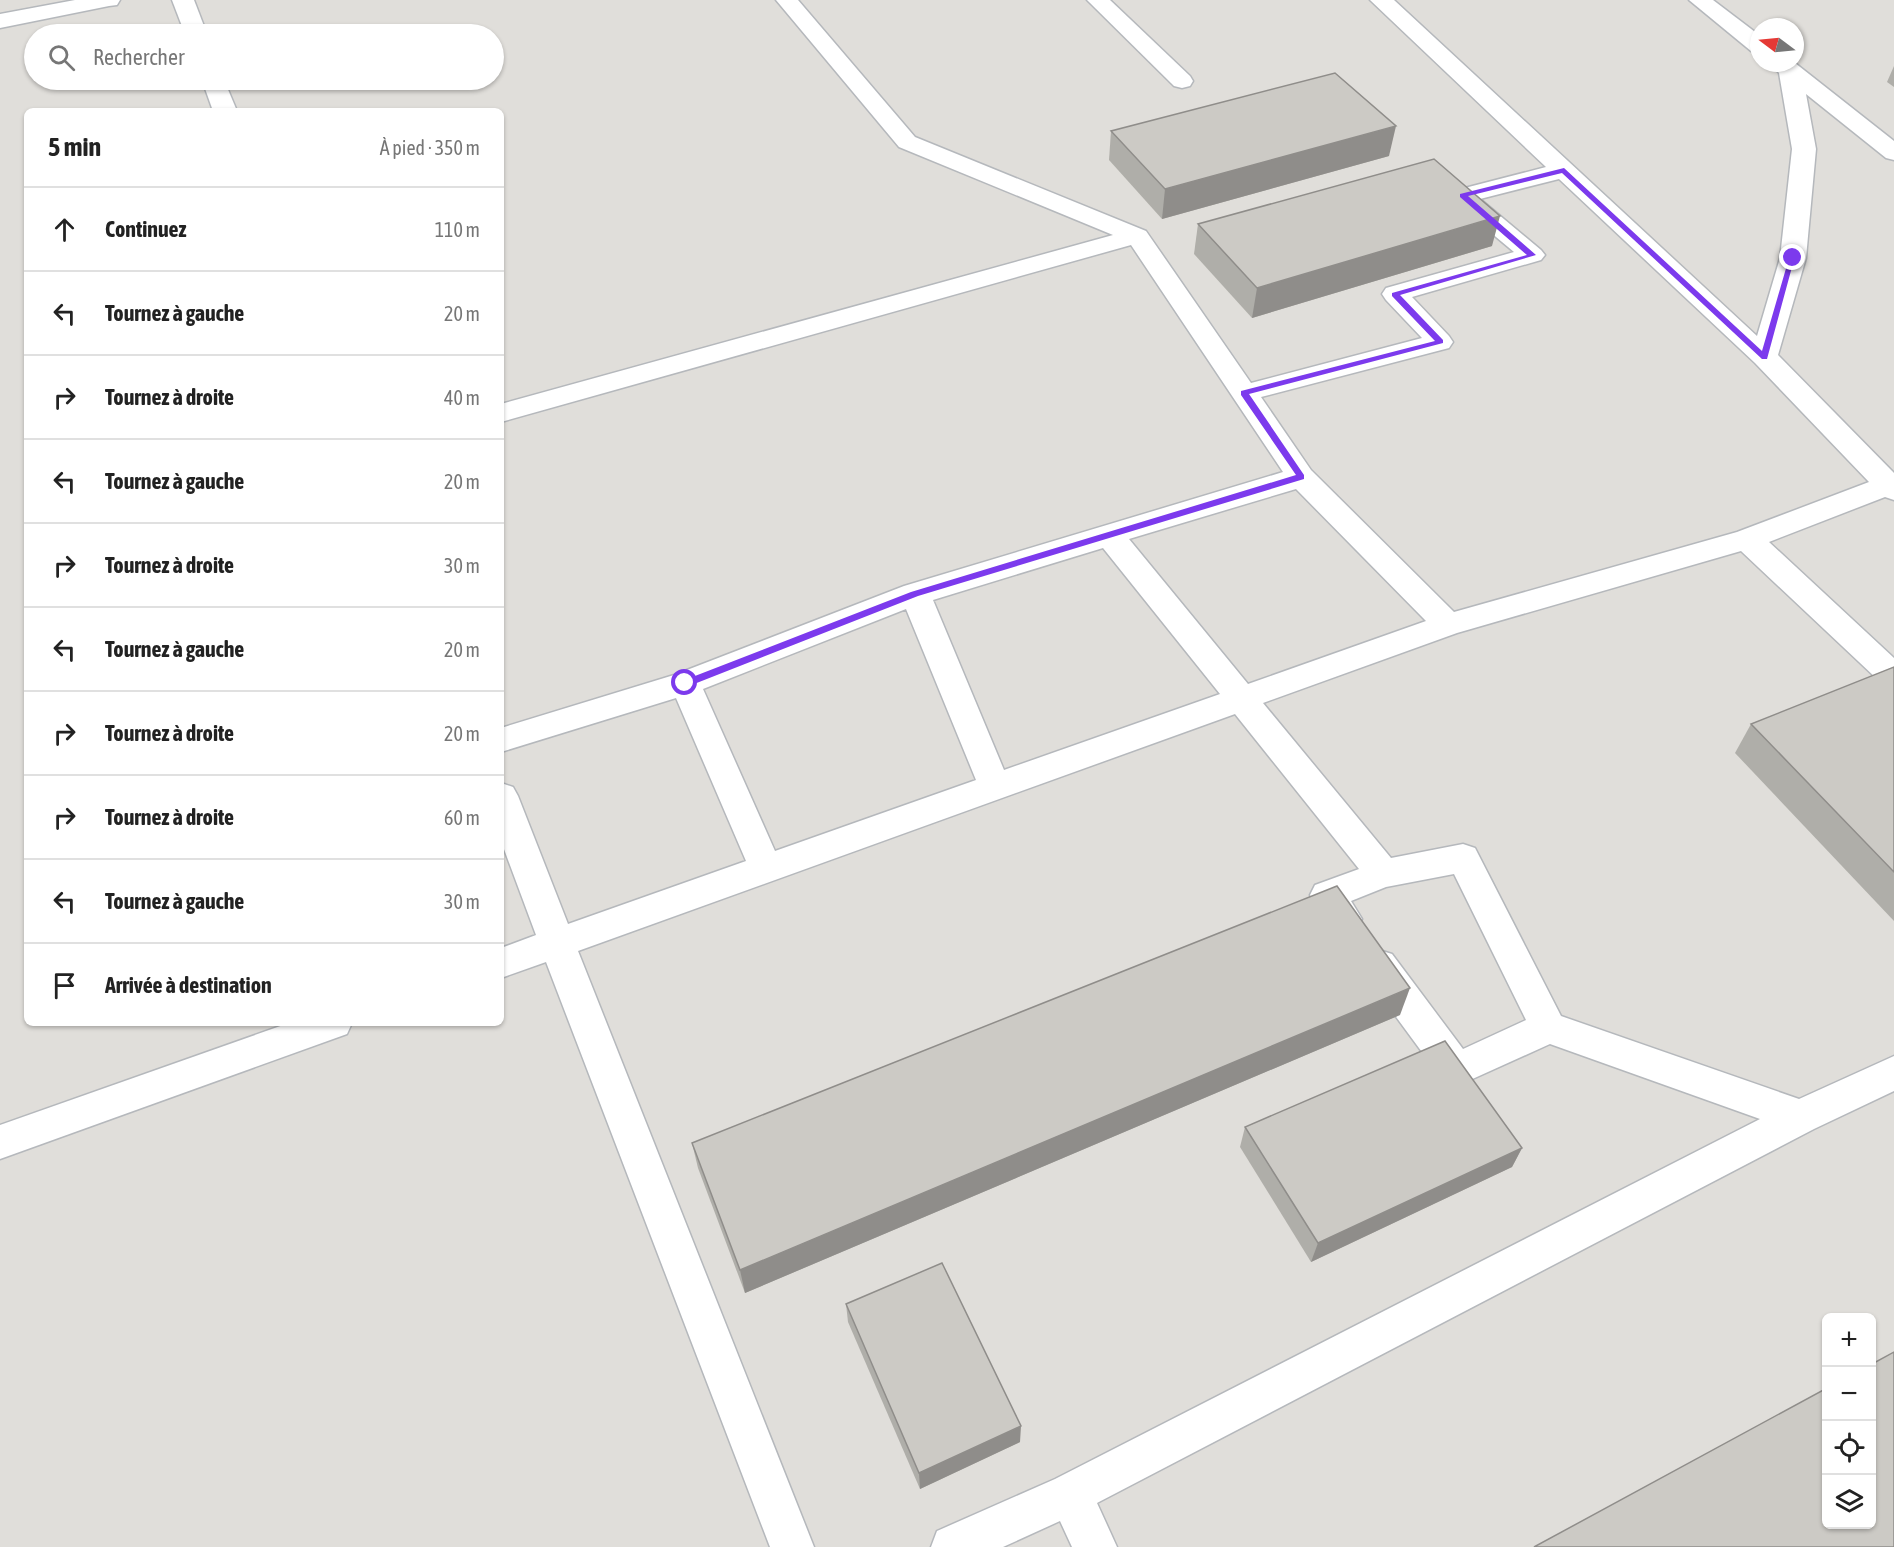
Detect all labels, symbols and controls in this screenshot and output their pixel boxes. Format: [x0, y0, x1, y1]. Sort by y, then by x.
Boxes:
north arrow [1750, 18, 1804, 72]
search box [24, 24, 504, 90]
icon: search [45, 41, 78, 74]
text: Rechercher [93, 44, 184, 70]
text: 5 min [48, 132, 101, 162]
text: À pied · 350 m [380, 136, 480, 159]
icon: ahead [48, 213, 81, 246]
text: Continuez [105, 216, 187, 242]
text: 110 m [435, 218, 480, 241]
route end [1779, 244, 1805, 270]
icon: left [48, 297, 81, 330]
text: Tournez à gauche [105, 300, 244, 326]
text: 20 m [444, 302, 480, 325]
icon: right [48, 381, 81, 414]
text: Tournez à droite [105, 384, 234, 410]
text: 40 m [444, 386, 480, 409]
icon: left [48, 465, 81, 498]
text: Tournez à gauche [105, 468, 244, 494]
text: 20 m [444, 470, 480, 493]
icon: right [48, 549, 81, 582]
text: Tournez à droite [105, 552, 234, 578]
text: 30 m [444, 554, 480, 577]
icon: left [48, 633, 81, 666]
text: Tournez à gauche [105, 636, 244, 662]
text: 20 m [444, 638, 480, 661]
route start [671, 669, 697, 695]
icon: right [48, 717, 81, 750]
text: Tournez à droite [105, 720, 234, 746]
text: 20 m [444, 722, 480, 745]
icon: right [48, 801, 81, 834]
text: Tournez à droite [105, 804, 234, 830]
text: 60 m [444, 806, 480, 829]
icon: left [48, 885, 81, 918]
text: Tournez à gauche [105, 888, 244, 914]
text: 30 m [444, 890, 480, 913]
icon: arrive [48, 969, 81, 1002]
text: Arrivée à destination [105, 972, 272, 998]
map controls [1822, 1313, 1876, 1529]
button: + [1822, 1313, 1876, 1367]
button: − [1822, 1367, 1876, 1421]
button: locate [1822, 1421, 1876, 1475]
button: layers [1822, 1475, 1876, 1529]

